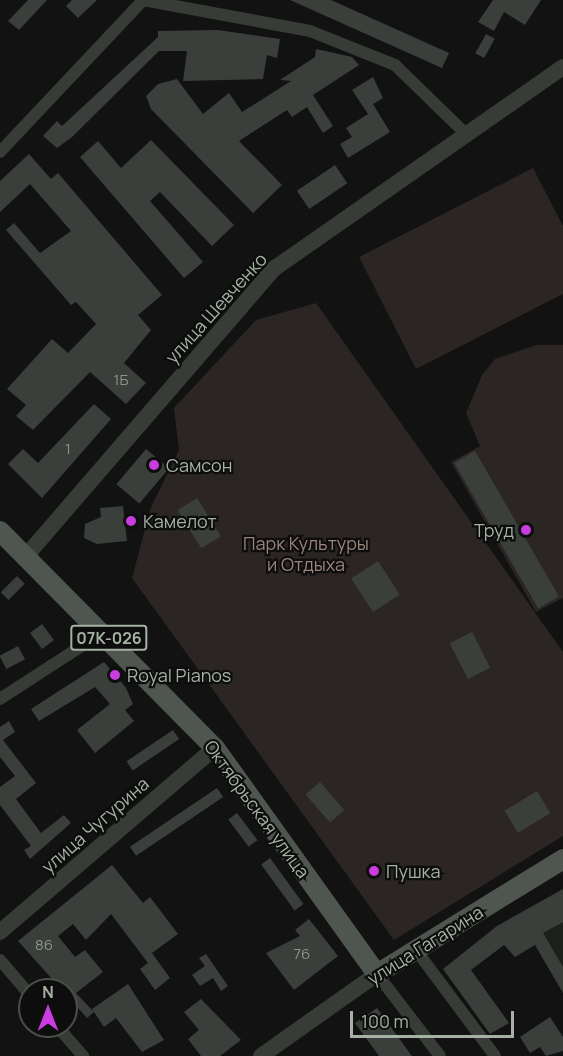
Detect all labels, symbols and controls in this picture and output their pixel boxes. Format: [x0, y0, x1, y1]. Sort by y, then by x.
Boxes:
street label: улица Шевченко [161, 248, 271, 368]
house number: 1Б [114, 371, 128, 389]
house number: 1 [65, 440, 71, 458]
place label: Самсон [166, 454, 232, 476]
marker: Самсон [147, 458, 161, 472]
place label: Камелот [143, 510, 217, 532]
marker: Камелот [124, 514, 138, 528]
place label: Труд [474, 519, 514, 541]
marker: Труд [519, 523, 533, 537]
park label: Парк Культуры и Отдыха [243, 533, 369, 576]
road number: 07К-026 [70, 625, 148, 651]
place label: Royal Pianos [127, 664, 231, 686]
marker: Royal Pianos [108, 668, 122, 682]
street label: Октябрьская улица [200, 736, 314, 882]
street label: улица Чугурина [37, 773, 153, 877]
place label: Пушка [386, 860, 441, 882]
marker: Пушка [367, 864, 381, 878]
street label: улица Гагарина [363, 901, 487, 989]
house number: 86 [35, 936, 53, 954]
house number: 76 [294, 945, 310, 963]
north arrow [18, 978, 78, 1038]
text: N [42, 981, 54, 1003]
scale bar [353, 999, 516, 1037]
text: 100 m [361, 1009, 409, 1033]

